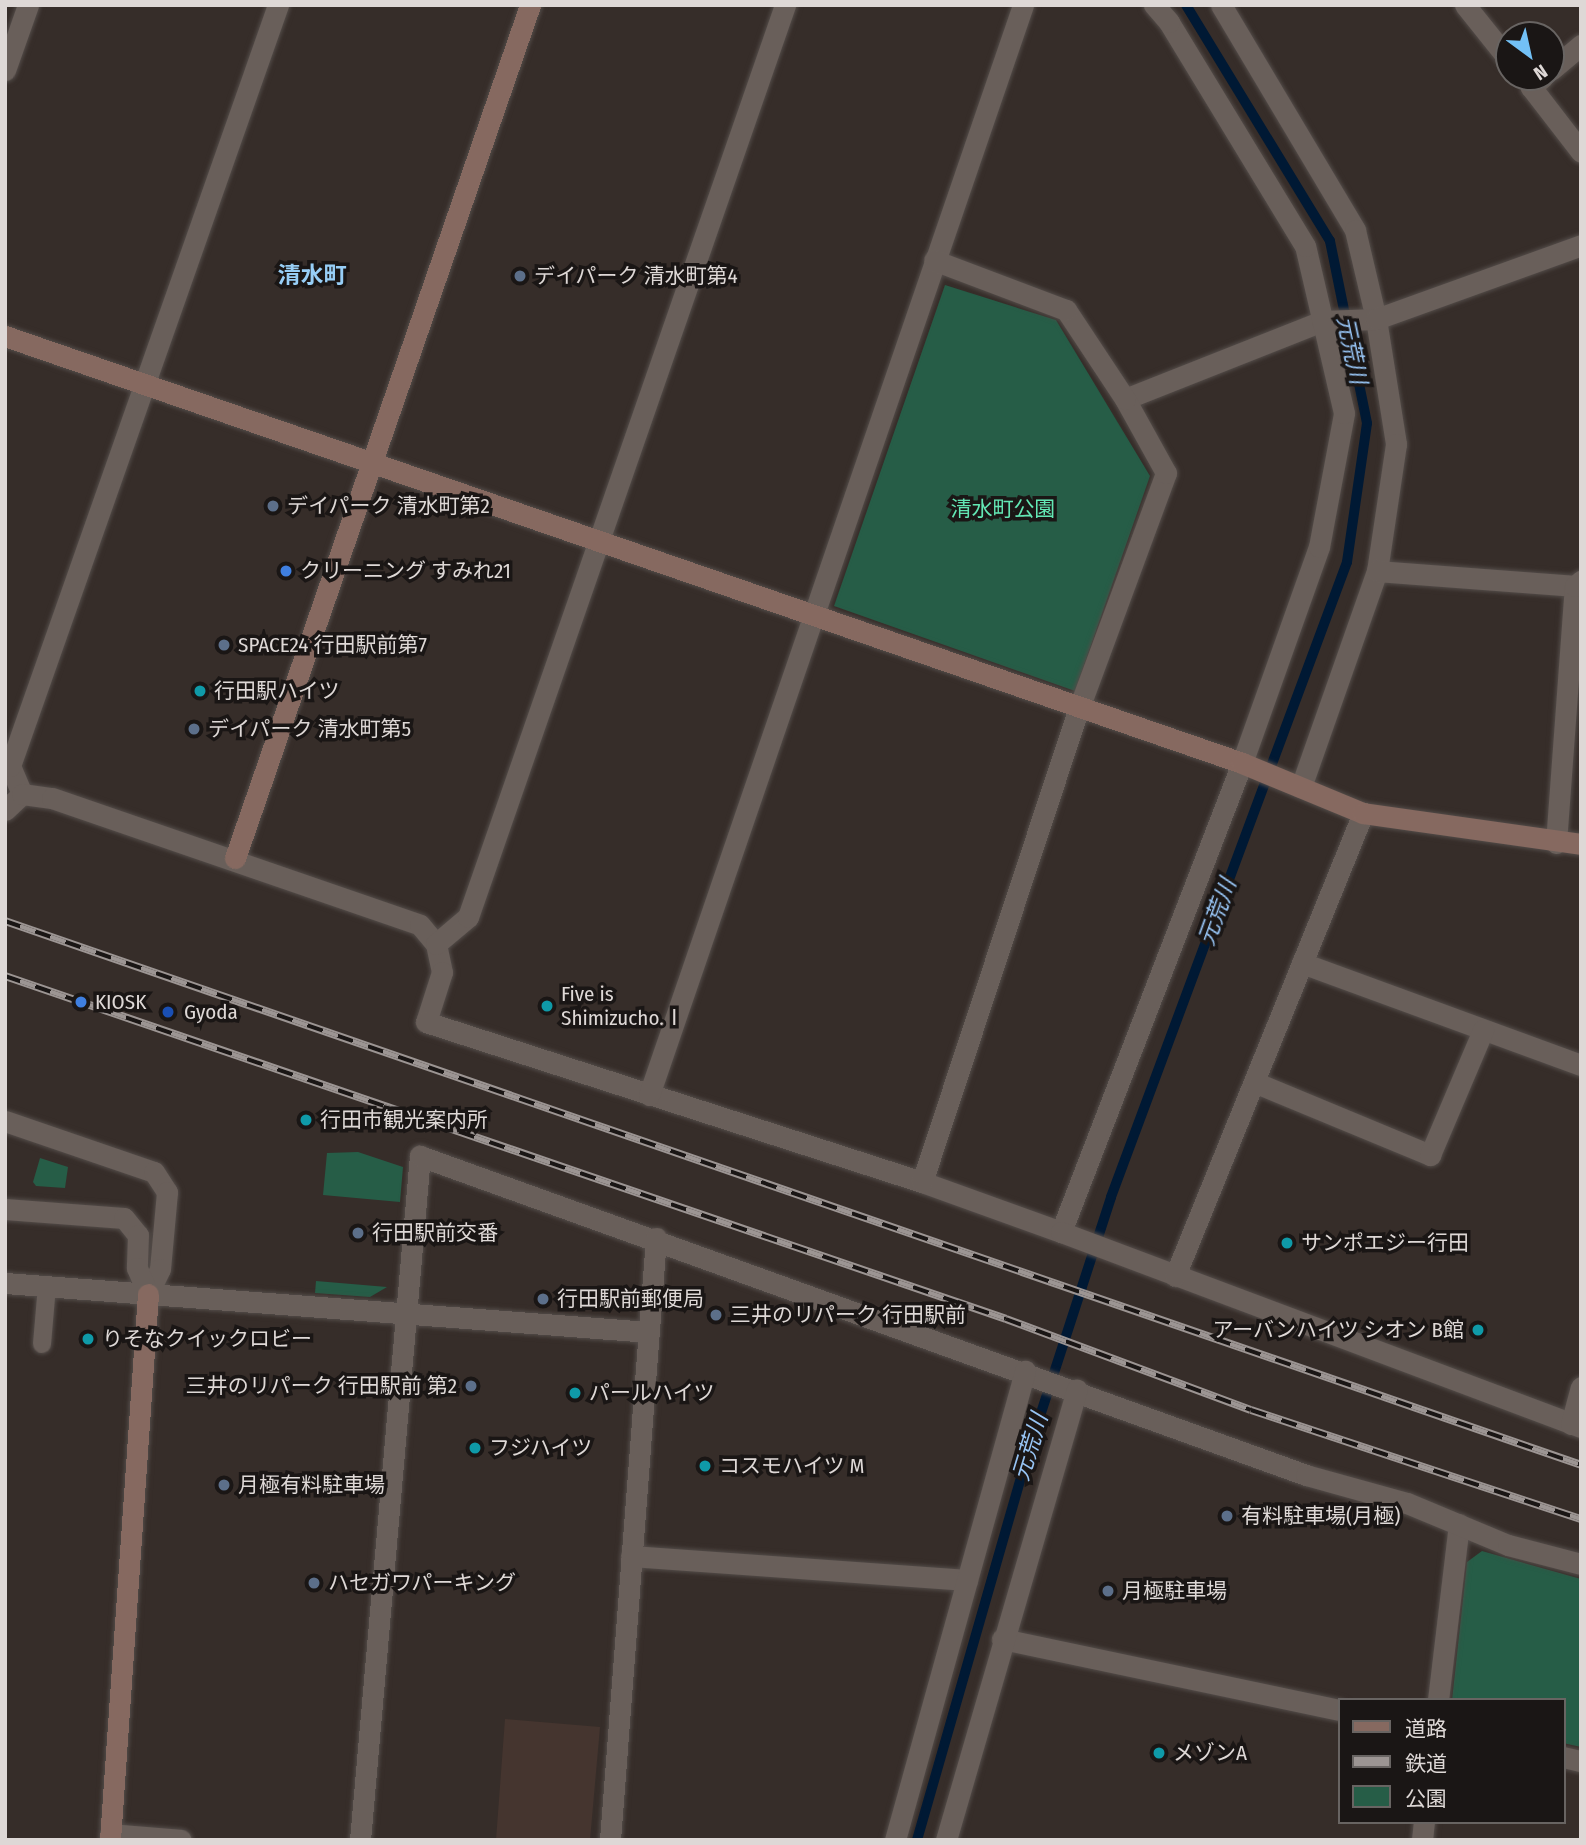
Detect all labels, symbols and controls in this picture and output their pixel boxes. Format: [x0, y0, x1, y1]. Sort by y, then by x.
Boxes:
north arrow [1495, 21, 1565, 91]
text: N [1530, 60, 1552, 85]
district label: 清水町 [278, 261, 346, 289]
place label: デイパーク 清水町第4 [534, 263, 738, 289]
marker: デイパーク 清水町第4 [512, 268, 528, 284]
water label: 元荒川 [1331, 313, 1373, 387]
place label: デイパーク 清水町第2 [287, 493, 490, 519]
park label: 清水町公園 [951, 496, 1055, 522]
marker: デイパーク 清水町第2 [265, 498, 281, 514]
place label: クリーニング すみれ21 [300, 558, 511, 584]
marker: クリーニング すみれ21 [278, 563, 294, 579]
place label: SPACE24 行田駅前第7 [238, 632, 427, 658]
marker: SPACE24 行田駅前第7 [216, 637, 232, 653]
place label: 行田駅ハイツ [214, 678, 340, 704]
marker: 行田駅ハイツ [192, 683, 208, 699]
place label: デイパーク 清水町第5 [208, 716, 412, 742]
marker: デイパーク 清水町第5 [186, 721, 202, 737]
water label: 元荒川 [1192, 875, 1242, 949]
place label: Five is Shimizucho.Ⅰ [561, 981, 685, 1031]
place label: KIOSK [95, 989, 146, 1015]
marker: KIOSK [73, 994, 89, 1010]
marker: Five is Shimizucho.Ⅰ [539, 998, 555, 1014]
place label: Gyoda [184, 999, 238, 1025]
marker: Gyoda [158, 1002, 178, 1022]
place label: 行田市観光案内所 [320, 1107, 488, 1133]
marker: 行田市観光案内所 [298, 1112, 314, 1128]
place label: 行田駅前交番 [372, 1220, 498, 1246]
marker: 行田駅前交番 [350, 1225, 366, 1241]
place label: サンポエジー行田 [1301, 1230, 1469, 1256]
marker: サンポエジー行田 [1279, 1235, 1295, 1251]
place label: 行田駅前郵便局 [557, 1286, 704, 1312]
marker: 行田駅前郵便局 [535, 1291, 551, 1307]
place label: 三井のリパーク 行田駅前 [730, 1302, 966, 1328]
marker: 三井のリパーク 行田駅前 [708, 1307, 724, 1323]
place label: アーバンハイツ シオン B館 [1213, 1317, 1464, 1343]
marker: アーバンハイツ シオン B館 [1470, 1322, 1486, 1338]
place label: りそなクイックロビー [102, 1326, 312, 1352]
marker: りそなクイックロビー [80, 1331, 96, 1347]
place label: 三井のリパーク 行田駅前 第2 [186, 1373, 457, 1399]
marker: 三井のリパーク 行田駅前 第2 [463, 1378, 479, 1394]
place label: パールハイツ [589, 1380, 715, 1406]
marker: パールハイツ [567, 1385, 583, 1401]
water label: 元荒川 [1007, 1410, 1053, 1484]
place label: フジハイツ [489, 1435, 594, 1461]
marker: フジハイツ [467, 1440, 483, 1456]
place label: コスモハイツ M [719, 1453, 865, 1479]
marker: コスモハイツ M [697, 1458, 713, 1474]
place label: 月極有料駐車場 [238, 1472, 385, 1498]
marker: 月極有料駐車場 [216, 1477, 232, 1493]
place label: 有料駐車場(月極) [1241, 1503, 1400, 1529]
marker: 有料駐車場(月極) [1219, 1508, 1235, 1524]
place label: ハセガワパーキング [328, 1570, 517, 1596]
marker: ハセガワパーキング [306, 1575, 322, 1591]
place label: 月極駐車場 [1122, 1578, 1227, 1604]
marker: 月極駐車場 [1100, 1583, 1116, 1599]
legend [1338, 1698, 1565, 1824]
text: 道路 [1405, 1716, 1447, 1742]
place label: メゾンA [1173, 1740, 1247, 1766]
marker: メゾンA [1151, 1745, 1167, 1761]
text: 鉄道 [1405, 1751, 1447, 1777]
text: 公園 [1405, 1786, 1447, 1812]

